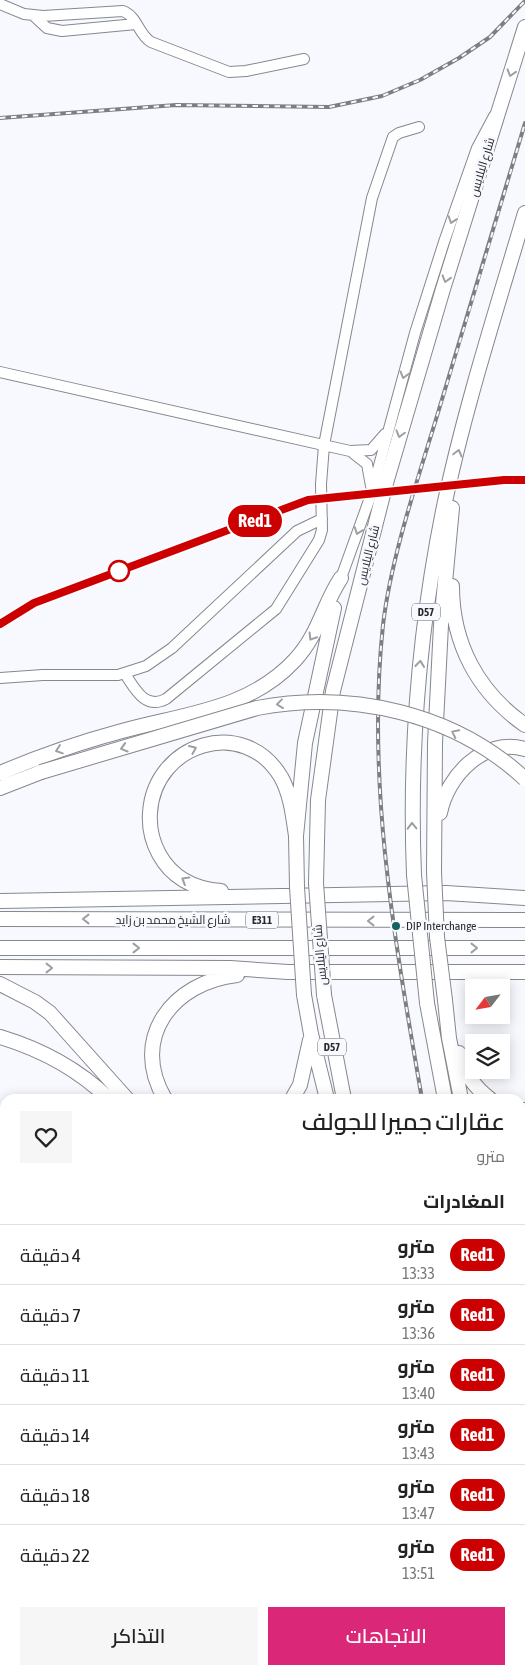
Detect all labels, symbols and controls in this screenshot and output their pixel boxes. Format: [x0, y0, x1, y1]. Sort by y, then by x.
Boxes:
one-way arrow [506, 69, 516, 77]
street label: شارع اليلايس [466, 136, 499, 199]
one-way arrow [447, 215, 457, 224]
one-way arrow [442, 274, 452, 282]
one-way arrow [399, 371, 410, 380]
one-way arrow [396, 430, 406, 438]
one-way arrow [452, 448, 463, 457]
line badge: Red1 [220, 505, 290, 537]
text: Red1 [238, 510, 272, 531]
street label: شارع اليلايس [354, 524, 383, 587]
one-way arrow [354, 526, 364, 535]
unlabelled marker [108, 560, 130, 582]
road number: D57 [412, 604, 440, 620]
one-way arrow [309, 632, 318, 641]
one-way arrow [414, 660, 425, 668]
one-way arrow [276, 698, 284, 709]
one-way arrow [451, 729, 460, 739]
one-way arrow [120, 742, 129, 752]
one-way arrow [55, 745, 64, 755]
one-way arrow [188, 745, 197, 756]
one-way arrow [407, 822, 418, 830]
one-way arrow [182, 877, 191, 887]
road number: E311 [246, 912, 278, 928]
street label: شارع الشيخ محمد بن زايد [116, 913, 230, 928]
one-way arrow [82, 914, 90, 924]
one-way arrow [367, 916, 375, 926]
place label: DIP Interchange [406, 919, 477, 933]
marker: DIP Interchange [390, 920, 402, 932]
street label: شارع اليلايس [310, 924, 331, 986]
one-way arrow [132, 943, 140, 953]
one-way arrow [470, 943, 478, 953]
one-way arrow [45, 963, 53, 973]
north arrow [465, 979, 510, 1024]
map controls [465, 979, 510, 1079]
button: layers [465, 1034, 510, 1079]
road number: D57 [318, 1038, 346, 1056]
text: عقارات جميرا للجولف [301, 1108, 505, 1135]
button: heart [20, 1111, 72, 1163]
text: مترو [477, 1147, 505, 1165]
text: المغادرات [423, 1190, 505, 1212]
text: مترو [398, 1235, 435, 1257]
text: 4 دقيقة [20, 1244, 81, 1266]
text: Red1 [460, 1244, 495, 1265]
text: 13:33 [402, 1264, 435, 1282]
text: مترو [398, 1295, 435, 1317]
text: 7 دقيقة [20, 1304, 81, 1326]
text: Red1 [460, 1304, 495, 1325]
text: 13:36 [402, 1324, 435, 1342]
text: مترو [398, 1355, 435, 1377]
text: 11 دقيقة [20, 1364, 90, 1386]
text: Red1 [460, 1364, 495, 1385]
text: 13:40 [402, 1384, 435, 1402]
text: مترو [398, 1415, 435, 1437]
text: 14 دقيقة [20, 1424, 90, 1446]
text: Red1 [460, 1424, 495, 1445]
text: 13:43 [402, 1444, 435, 1462]
text: مترو [398, 1475, 435, 1497]
text: 18 دقيقة [20, 1484, 90, 1506]
text: Red1 [460, 1484, 495, 1505]
text: 13:47 [402, 1504, 435, 1522]
text: مترو [398, 1535, 435, 1557]
text: 22 دقيقة [20, 1544, 90, 1566]
text: Red1 [460, 1544, 495, 1565]
text: 13:51 [402, 1564, 435, 1582]
button: التذاكر [20, 1607, 258, 1665]
button: الاتجاهات [268, 1607, 505, 1665]

